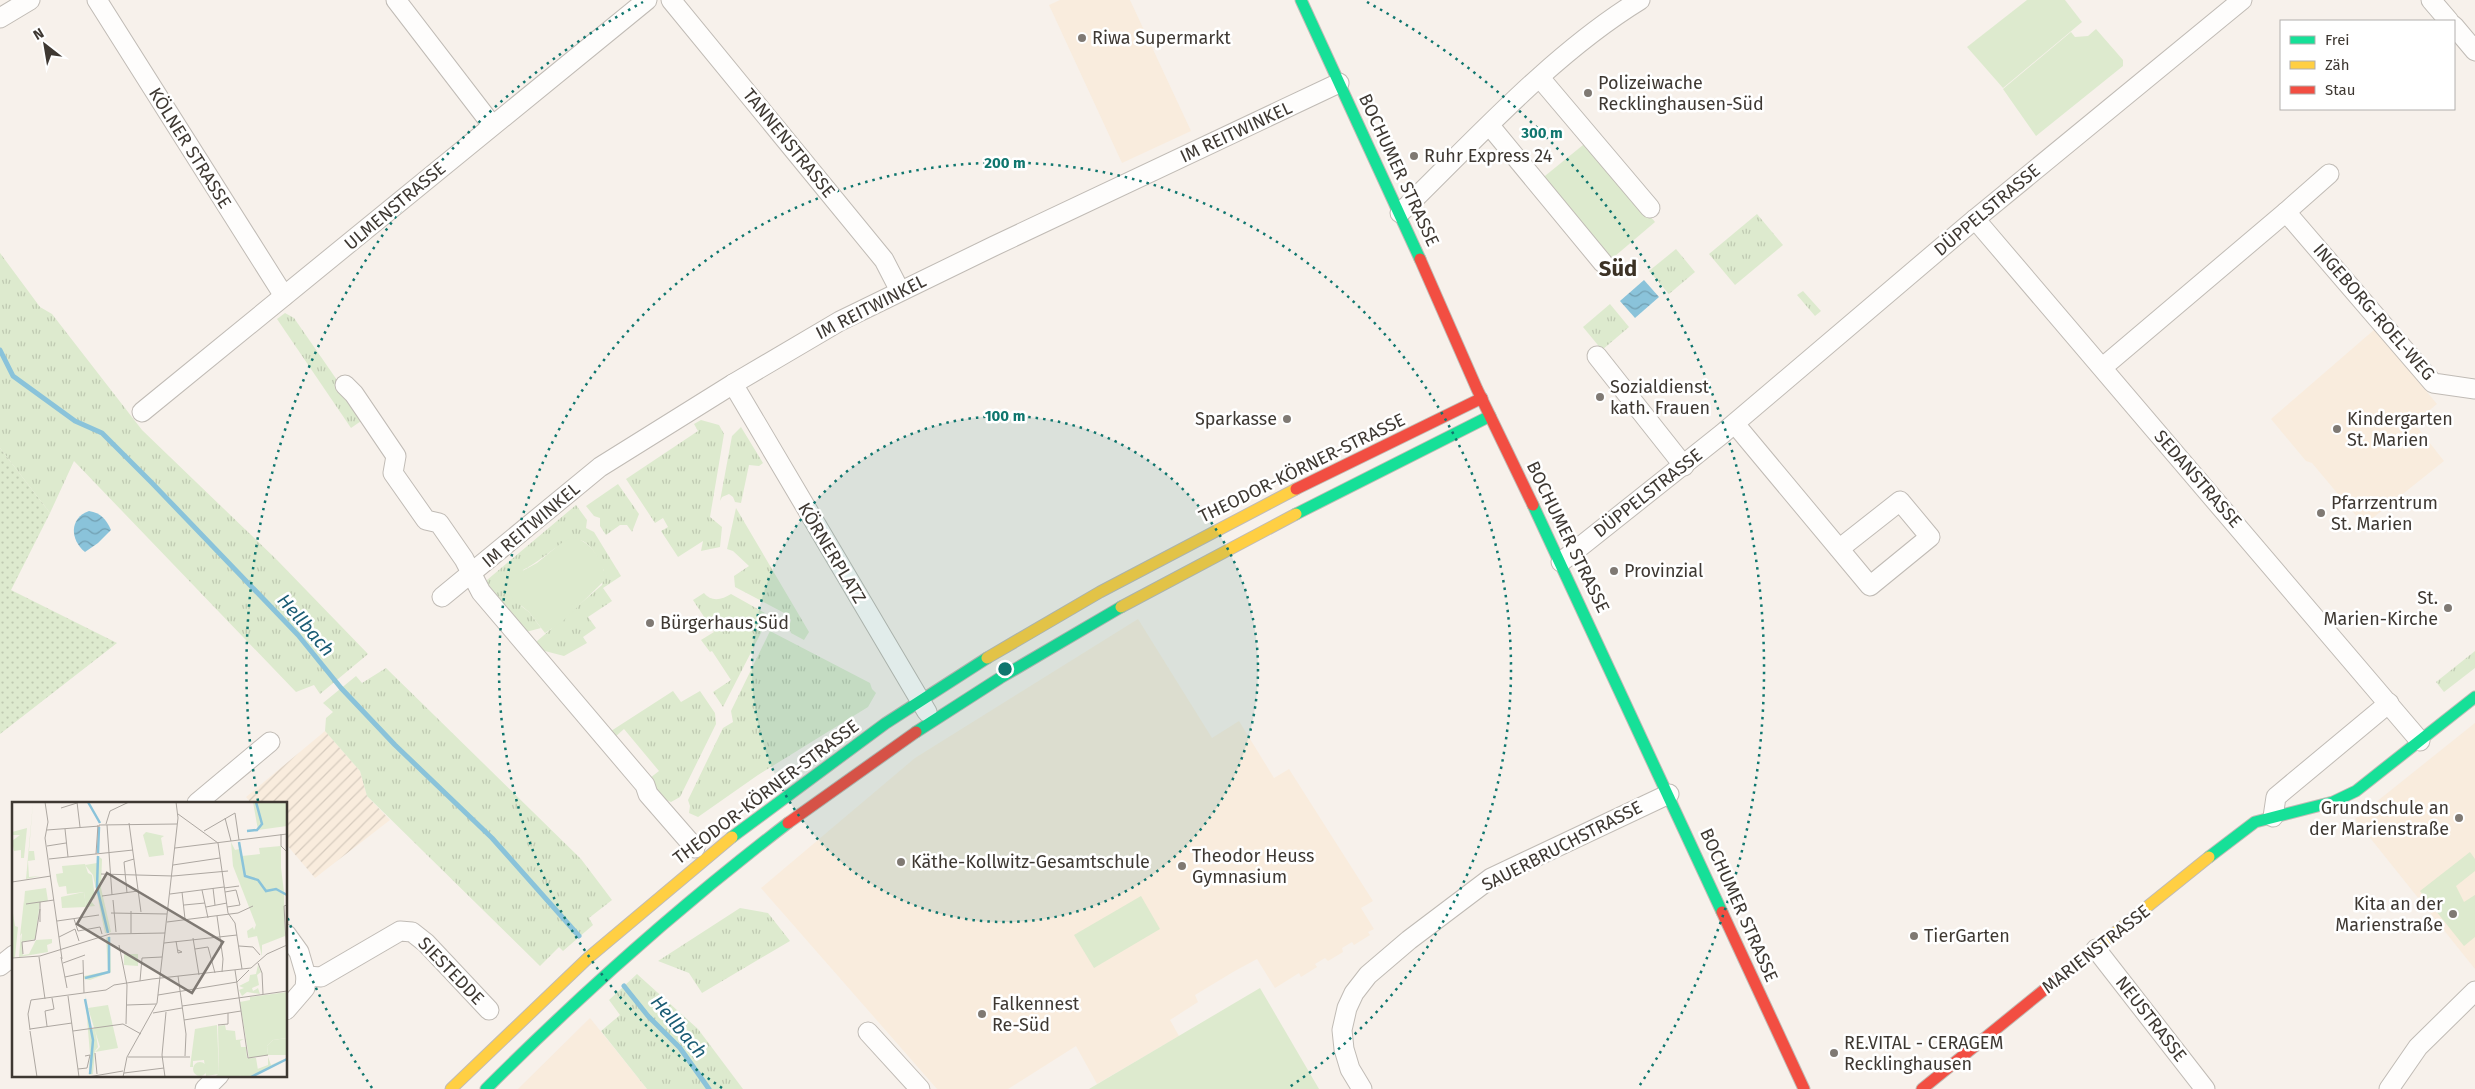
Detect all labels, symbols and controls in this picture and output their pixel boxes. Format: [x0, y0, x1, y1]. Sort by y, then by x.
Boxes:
north arrow [20, 20, 70, 70]
legend [2280, 20, 2455, 110]
text: N [30, 25, 47, 44]
place label: Riwa Supermarkt [1092, 27, 1231, 49]
text: Frei [2325, 31, 2350, 49]
marker: Riwa Supermarkt [1076, 32, 1088, 44]
text: Zäh [2325, 56, 2350, 74]
place label: Polizeiwache Recklinghausen-Süd [1598, 72, 1764, 115]
text: Stau [2325, 81, 2355, 99]
street label: KÖLNER STRASSE [144, 84, 236, 212]
street label: TANNENSTRASSE [738, 84, 840, 202]
marker: Polizeiwache Recklinghausen-Süd [1582, 87, 1594, 99]
street label: BOCHUMER STRASSE [1354, 90, 1444, 250]
street label: IM REITWINKEL [1177, 96, 1295, 168]
text: 300 m [1520, 124, 1563, 142]
place label: Ruhr Express 24 [1424, 145, 1553, 167]
marker: Ruhr Express 24 [1408, 150, 1420, 162]
text: 200 m [984, 154, 1026, 172]
street label: ULMENSTRASSE [340, 157, 450, 255]
street label: DÜPPELSTRASSE [1929, 159, 2045, 261]
street label: INGEBORG-ROEL-WEG [2309, 239, 2439, 385]
district label: Süd [1599, 255, 1637, 282]
street label: IM REITWINKEL [812, 270, 930, 344]
place label: Sozialdienst kath. Frauen [1610, 376, 1710, 419]
marker: Sozialdienst kath. Frauen [1594, 391, 1606, 403]
text: 100 m [985, 407, 1025, 425]
place label: Sparkasse [1195, 408, 1277, 430]
street label: THEODOR-KÖRNER-STRASSE [1195, 408, 1409, 528]
place label: Kindergarten St. Marien [2347, 408, 2453, 451]
marker: Sparkasse [1281, 413, 1293, 425]
marker: Kindergarten St. Marien [2331, 423, 2343, 435]
street label: SEDANSTRASSE [2150, 426, 2246, 532]
street label: DÜPPELSTRASSE [1589, 444, 1707, 542]
street label: BOCHUMER STRASSE [1522, 458, 1614, 616]
street label: IM REITWINKEL [478, 478, 584, 572]
place label: Pfarrzentrum St. Marien [2331, 492, 2438, 535]
street label: KÖRNERPLATZ [793, 499, 871, 607]
marker: Pfarrzentrum St. Marien [2315, 507, 2327, 519]
place label: Provinzial [1624, 560, 1703, 582]
marker: Provinzial [1608, 565, 1620, 577]
place label: St. Marien-Kirche [2324, 587, 2438, 630]
water label: Hellbach [273, 589, 339, 661]
marker: St. Marien-Kirche [2442, 602, 2454, 614]
place label: Bürgerhaus Süd [660, 612, 789, 634]
marker: Bürgerhaus Süd [644, 617, 656, 629]
centre of rings [996, 660, 1014, 678]
street label: THEODOR-KÖRNER-STRASSE [669, 715, 863, 869]
street label: SAUERBRUCHSTRASSE [1478, 796, 1646, 896]
place label: Grundschule an der Marienstraße [2309, 797, 2449, 840]
inset map [12, 802, 288, 1076]
marker: Grundschule an der Marienstraße [2453, 812, 2465, 824]
street label: BOCHUMER STRASSE [1695, 825, 1783, 985]
place label: Theodor Heuss Gymnasium [1192, 845, 1314, 888]
place label: Käthe-Kollwitz-Gesamtschule [911, 851, 1150, 873]
marker: Käthe-Kollwitz-Gesamtschule [895, 856, 907, 868]
marker: Theodor Heuss Gymnasium [1176, 860, 1188, 872]
place label: Kita an der Marienstraße [2335, 893, 2443, 936]
street label: MARIENSTRASSE [2037, 900, 2155, 998]
marker: Kita an der Marienstraße [2447, 908, 2459, 920]
place label: TierGarten [1924, 925, 2010, 947]
marker: TierGarten [1908, 930, 1920, 942]
street label: SIESTEDDE [413, 933, 489, 1009]
street label: NEUSTRASSE [2111, 972, 2191, 1066]
water label: Hellbach [646, 991, 712, 1063]
place label: Falkennest Re-Süd [992, 993, 1080, 1036]
marker: Falkennest Re-Süd [976, 1008, 988, 1020]
place label: RE.VITAL - CERAGEM Recklinghausen [1844, 1032, 2003, 1075]
marker: RE.VITAL - CERAGEM Recklinghausen [1828, 1047, 1840, 1059]

